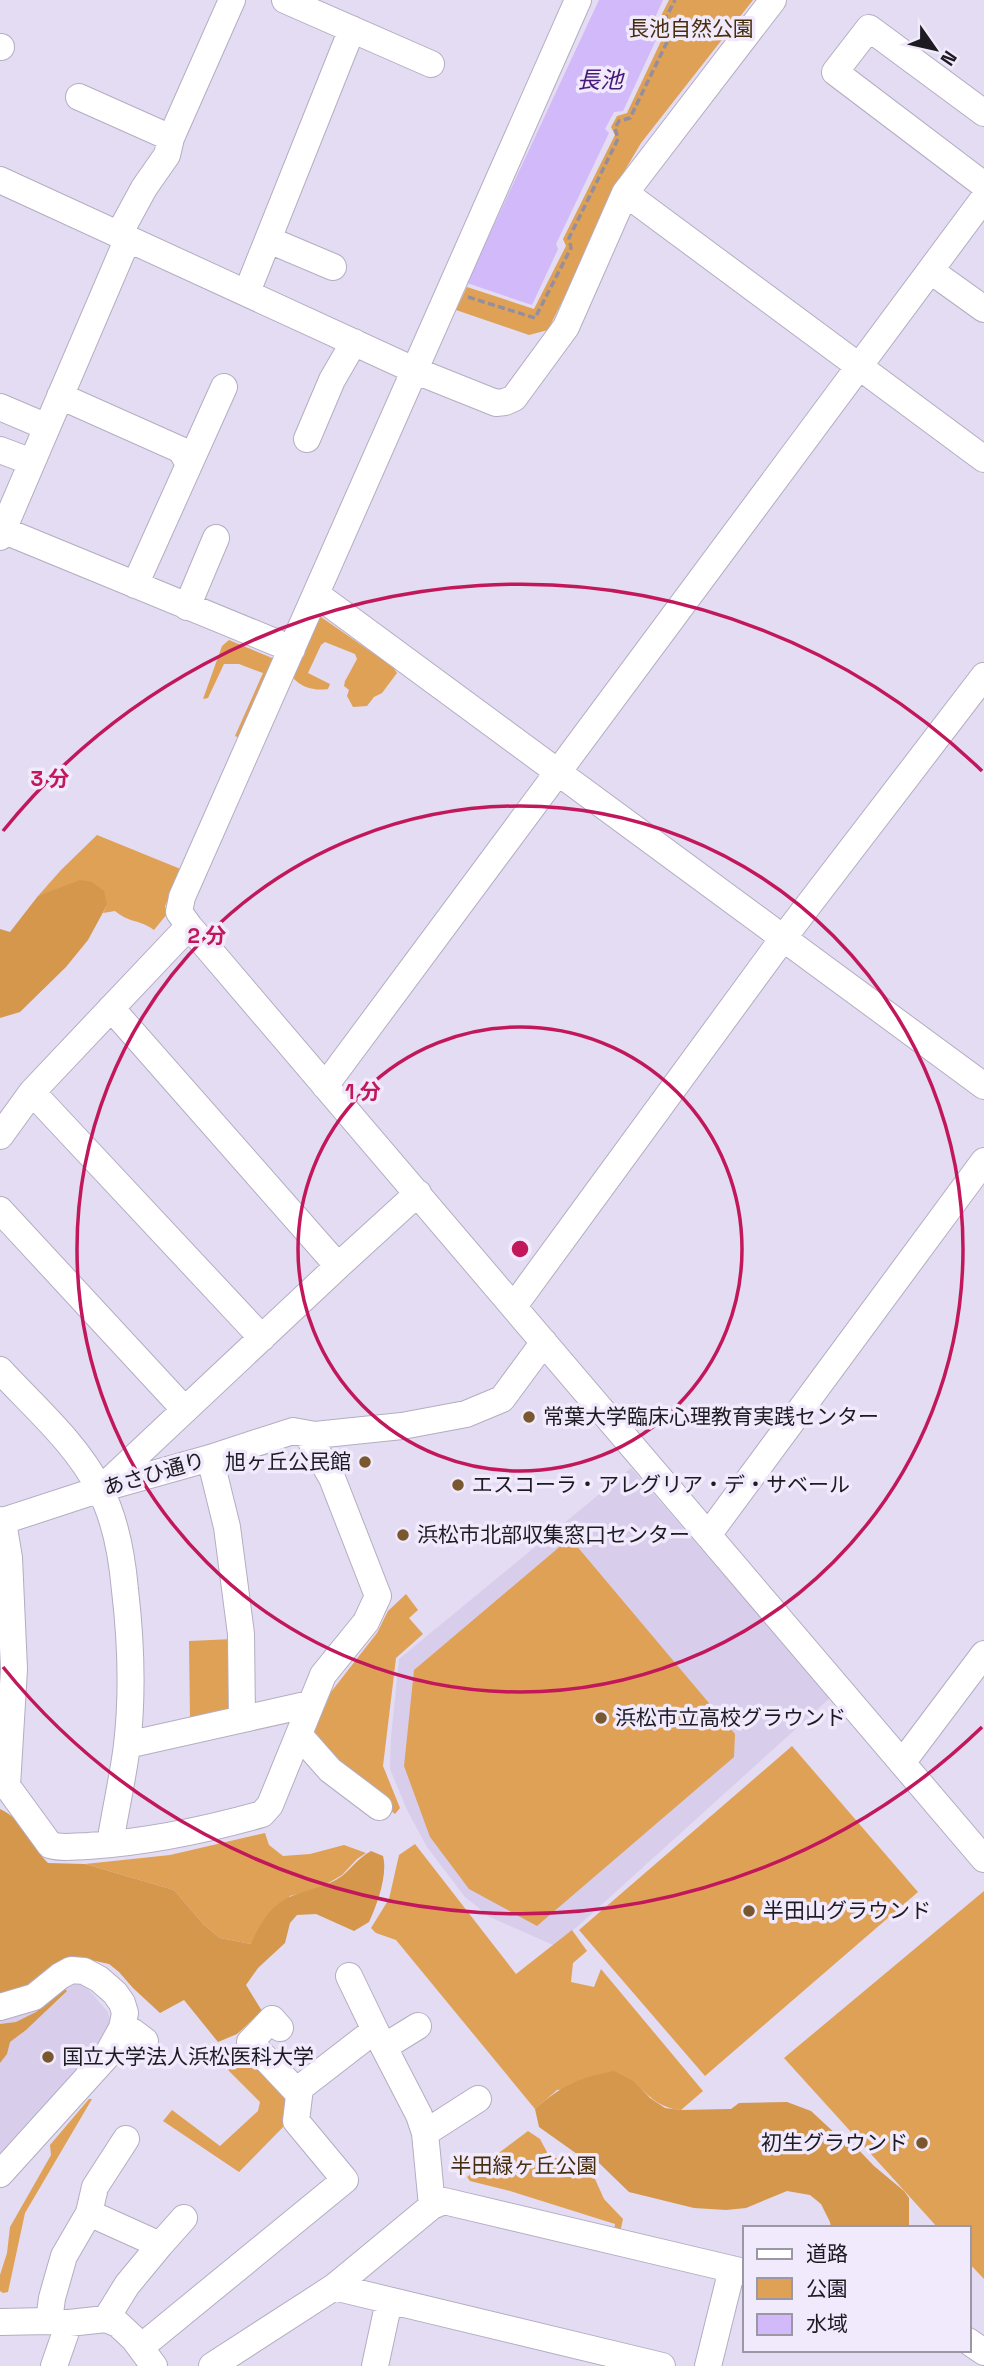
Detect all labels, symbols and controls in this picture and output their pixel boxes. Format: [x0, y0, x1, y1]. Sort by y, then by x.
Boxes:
north arrow [900, 14, 970, 84]
park label: 長池自然公園 [628, 15, 754, 42]
text: N [935, 46, 963, 70]
water label: 長池 [577, 65, 625, 95]
text: 3 分 [30, 765, 70, 792]
text: 2 分 [188, 922, 226, 949]
text: 1 分 [345, 1078, 381, 1105]
centre of rings [508, 1237, 532, 1261]
place label: 常葉大学臨床心理教育実践センター [543, 1403, 879, 1430]
marker: 常葉大学臨床心理教育実践センター [521, 1409, 537, 1425]
street label: あさひ通り [100, 1446, 208, 1501]
place label: 旭ヶ丘公民館 [225, 1448, 351, 1475]
marker: 旭ヶ丘公民館 [357, 1454, 373, 1470]
place label: エスコーラ・アレグリア・デ・サベール [472, 1471, 850, 1498]
marker: エスコーラ・アレグリア・デ・サベール [450, 1477, 466, 1493]
place label: 浜松市北部収集窓口センター [417, 1521, 690, 1548]
marker: 浜松市北部収集窓口センター [395, 1527, 411, 1543]
place label: 浜松市立高校グラウンド [615, 1704, 846, 1731]
marker: 浜松市立高校グラウンド [593, 1710, 609, 1726]
place label: 半田山グラウンド [763, 1897, 931, 1924]
marker: 半田山グラウンド [741, 1903, 757, 1919]
place label: 国立大学法人浜松医科大学 [62, 2043, 314, 2070]
marker: 国立大学法人浜松医科大学 [40, 2049, 56, 2065]
place label: 初生グラウンド [761, 2129, 908, 2156]
marker: 初生グラウンド [914, 2135, 930, 2151]
park label: 半田緑ヶ丘公園 [451, 2152, 598, 2179]
legend [743, 2226, 970, 2352]
text: 道路 [806, 2240, 848, 2267]
text: 公園 [806, 2275, 848, 2302]
text: 水域 [806, 2310, 848, 2337]

